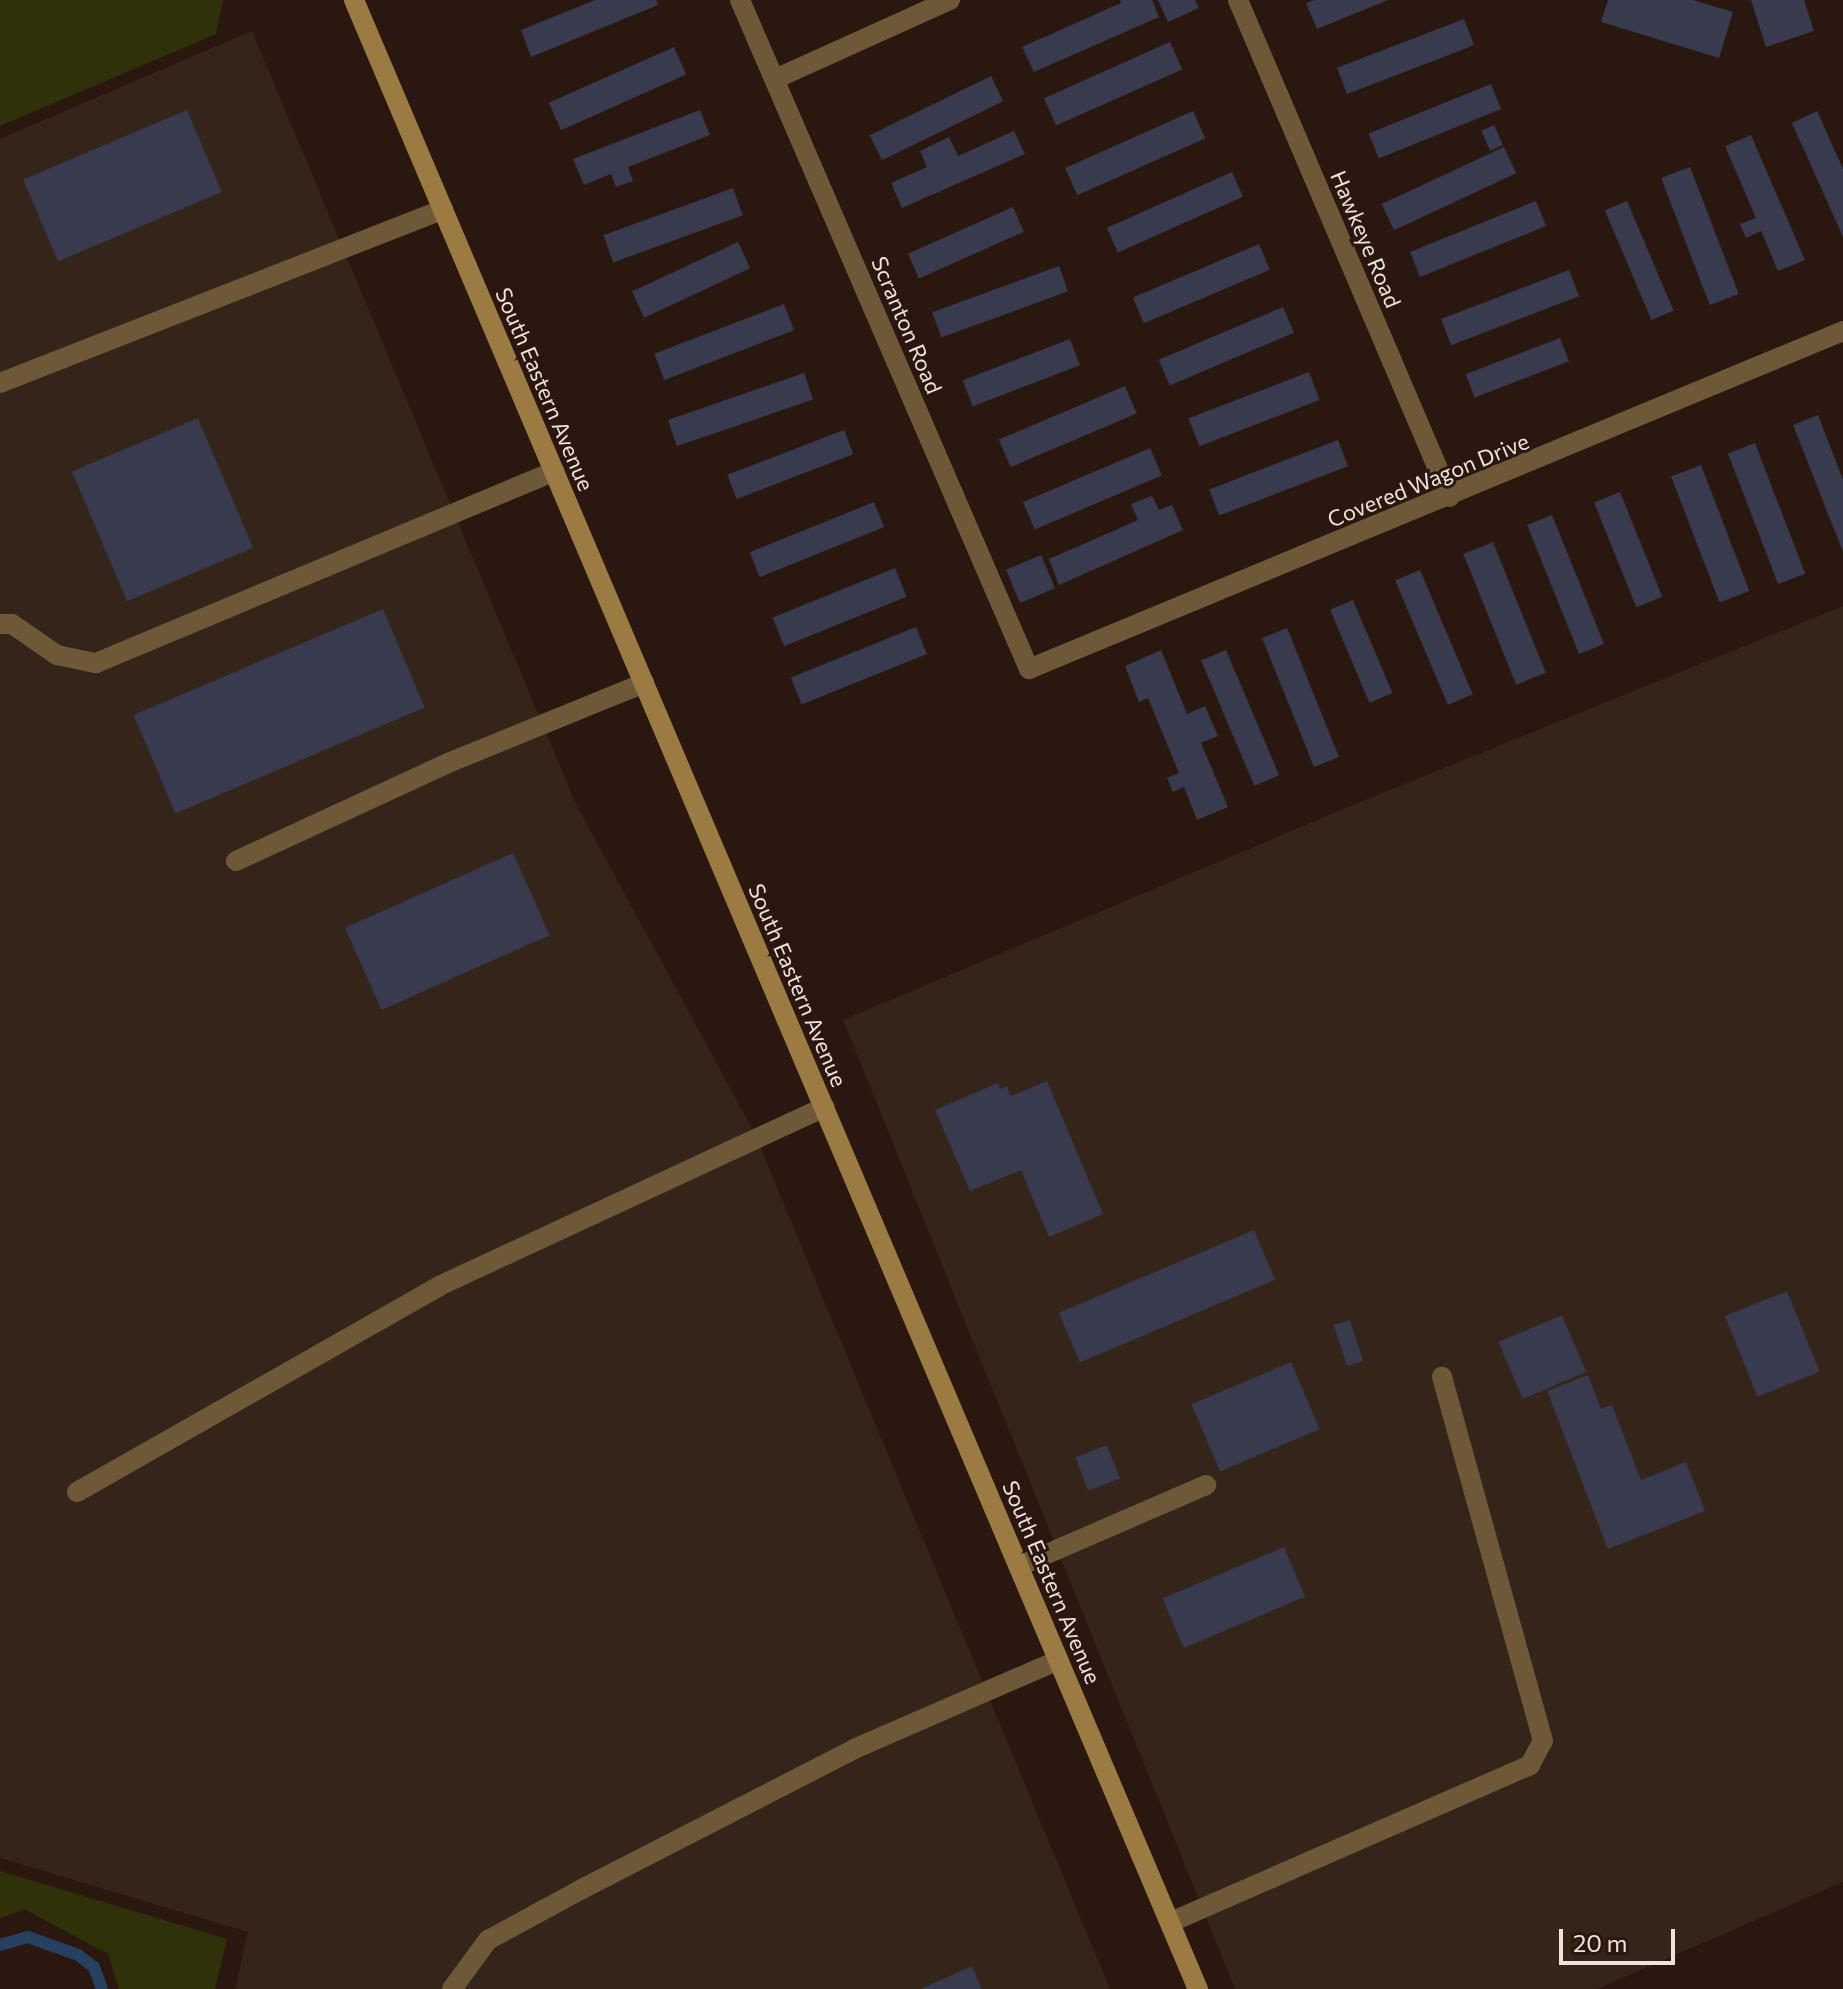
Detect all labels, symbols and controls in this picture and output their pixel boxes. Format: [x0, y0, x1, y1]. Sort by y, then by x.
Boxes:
street label: Hawkeye Road [1325, 167, 1407, 311]
street label: Scranton Road [866, 252, 948, 398]
street label: South Eastern Avenue [490, 283, 600, 495]
street label: Covered Wagon Drive [1323, 428, 1533, 532]
street label: South Eastern Avenue [743, 879, 853, 1091]
street label: South Eastern Avenue [997, 1476, 1107, 1688]
scale bar [1563, 1913, 1679, 1963]
text: 20 m [1573, 1928, 1627, 1957]

